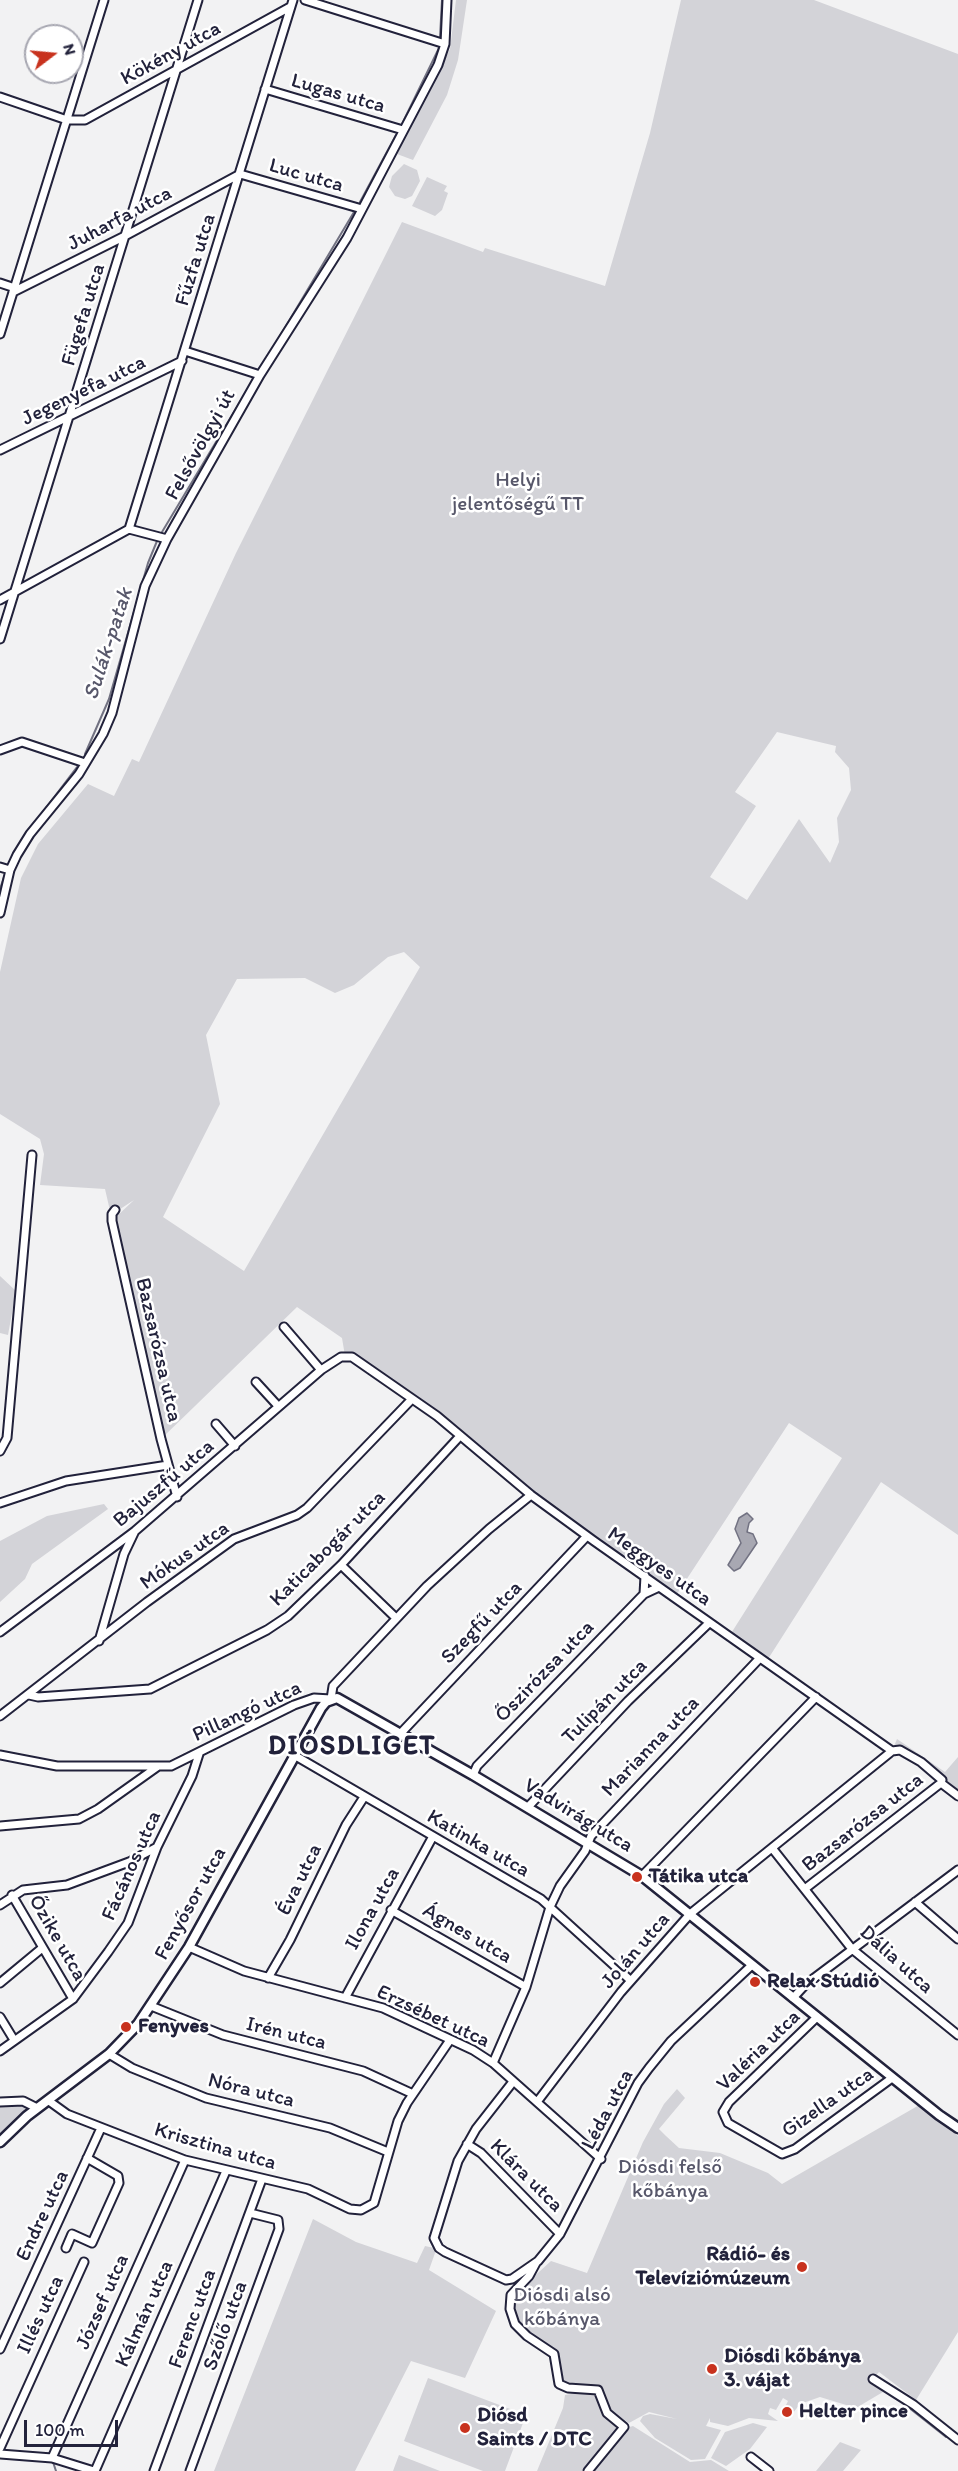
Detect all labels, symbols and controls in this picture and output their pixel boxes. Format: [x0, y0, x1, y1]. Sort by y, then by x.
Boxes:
street label: Kökény utca [117, 16, 225, 92]
north arrow [24, 24, 84, 84]
text: N [59, 42, 80, 57]
street label: Lugas utca [288, 69, 388, 119]
street label: Luc utca [266, 153, 346, 199]
street label: Juharfa utca [64, 181, 176, 257]
street label: Fűzfa utca [170, 211, 222, 309]
street label: Fügefa utca [57, 261, 111, 369]
street label: Jegenyefa utca [18, 350, 150, 432]
street label: Felsővölgyi út [160, 385, 242, 505]
park label: Helyi jelentőségű TT [452, 468, 584, 518]
water label: Sulák-patak [79, 585, 139, 703]
street label: Bazsarózsa utca [129, 1276, 187, 1424]
street label: Bajuszfű utca [108, 1435, 220, 1533]
street label: Katicabogár utca [265, 1486, 391, 1612]
street label: Mókus utca [136, 1516, 234, 1596]
street label: Meggyes utca [602, 1522, 716, 1612]
street label: Szegfű utca [436, 1576, 528, 1670]
street label: Őszirózsa utca [490, 1616, 600, 1728]
street label: Tulipán utca [557, 1654, 653, 1750]
street label: Pillangó utca [189, 1676, 305, 1748]
street label: Marianna utca [597, 1691, 705, 1803]
district label: DIÓSDLIGET [270, 1731, 434, 1763]
street label: Bazsarózsa utca [797, 1768, 929, 1878]
street label: Vadvirág utca [519, 1773, 637, 1859]
street label: Katinka utca [422, 1804, 534, 1884]
street label: Fácános utca [97, 1807, 167, 1925]
street label: Éva utca [272, 1840, 328, 1920]
street label: Fenyősor utca [150, 1843, 232, 1965]
street label: Ilona utca [340, 1863, 406, 1955]
place label: Tátika utca [649, 1864, 748, 1890]
marker: Tátika utca [630, 1870, 644, 1884]
street label: Őzike utca [22, 1890, 92, 1986]
street label: Ágnes utca [418, 1898, 516, 1970]
street label: Jolán utca [596, 1908, 676, 1994]
street label: Dália utca [854, 1920, 938, 2000]
place label: Relax Stúdió [767, 1969, 879, 1995]
marker: Relax Stúdió [748, 1975, 762, 1989]
street label: Erzsébet utca [372, 1980, 494, 2054]
street label: Valéria utca [712, 2005, 806, 2097]
street label: Irén utca [243, 2012, 329, 2056]
place label: Fenyves [138, 2014, 209, 2040]
marker: Fenyves [119, 2020, 133, 2034]
street label: Gizella utca [777, 2062, 879, 2144]
street label: Léda utca [576, 2066, 640, 2154]
street label: Nóra utca [205, 2068, 297, 2114]
street label: Krisztina utca [151, 2118, 279, 2176]
street label: Klára utca [484, 2134, 568, 2218]
park label: Diósdi felső kőbánya [618, 2155, 722, 2205]
street label: Endre utca [11, 2167, 75, 2265]
place label: Rádió- és Televíziómúzeum [635, 2242, 790, 2292]
street label: József utca [71, 2250, 135, 2354]
street label: Kálmán utca [110, 2257, 180, 2371]
marker: Rádió- és Televíziómúzeum [795, 2260, 809, 2274]
street label: Ferenc utca [163, 2266, 223, 2372]
street label: Illés utca [12, 2272, 70, 2358]
street label: Szőlő utca [198, 2278, 254, 2374]
park label: Diósdi alsó kőbánya [513, 2283, 611, 2333]
place label: Diósdi kőbánya 3. vájat [724, 2344, 861, 2394]
marker: Diósdi kőbánya 3. vájat [705, 2362, 719, 2376]
place label: Helter pince [799, 2399, 908, 2425]
place label: Diósd Saints / DTC [477, 2403, 592, 2453]
marker: Helter pince [780, 2405, 794, 2419]
scale bar [27, 2408, 122, 2446]
text: 100 m [35, 2419, 85, 2441]
marker: Diósd Saints / DTC [458, 2421, 472, 2435]

